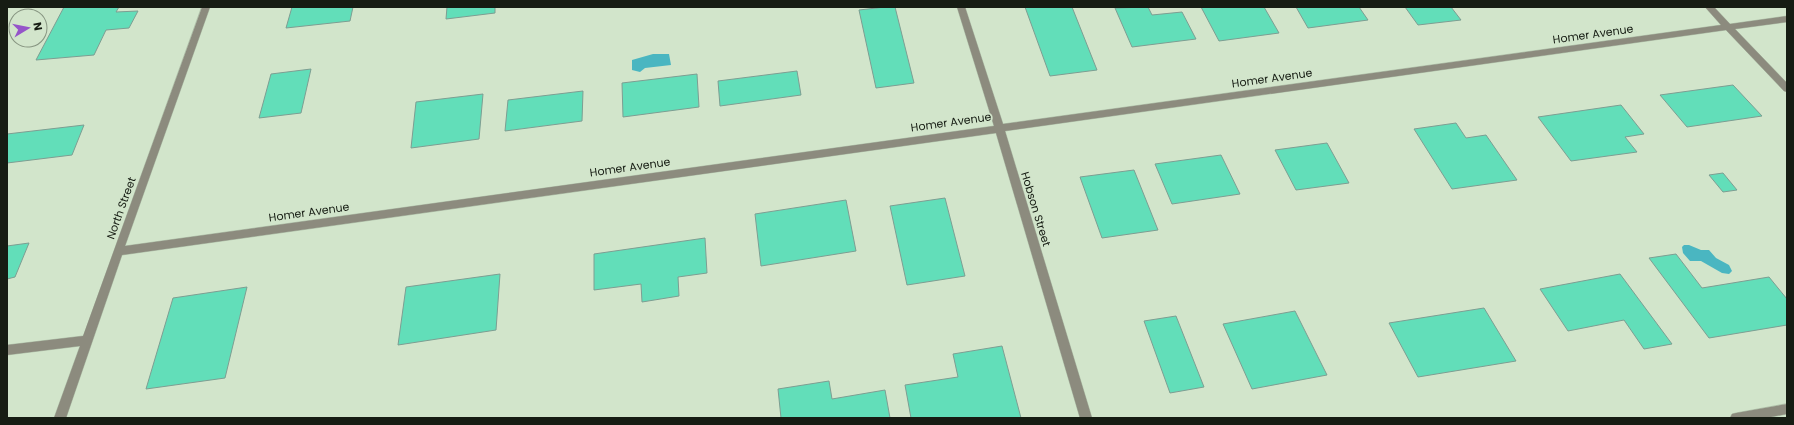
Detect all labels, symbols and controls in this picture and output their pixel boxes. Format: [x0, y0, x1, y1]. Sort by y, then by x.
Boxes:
north arrow [8, 8, 48, 48]
street label: Homer Avenue [1552, 20, 1634, 48]
text: N [29, 21, 46, 32]
street label: Homer Avenue [1231, 64, 1313, 92]
street label: Homer Avenue [910, 108, 992, 136]
street label: Homer Avenue [589, 153, 671, 181]
street label: Hobson Street [1017, 170, 1055, 248]
street label: North Street [102, 175, 140, 241]
street label: Homer Avenue [268, 198, 350, 226]

